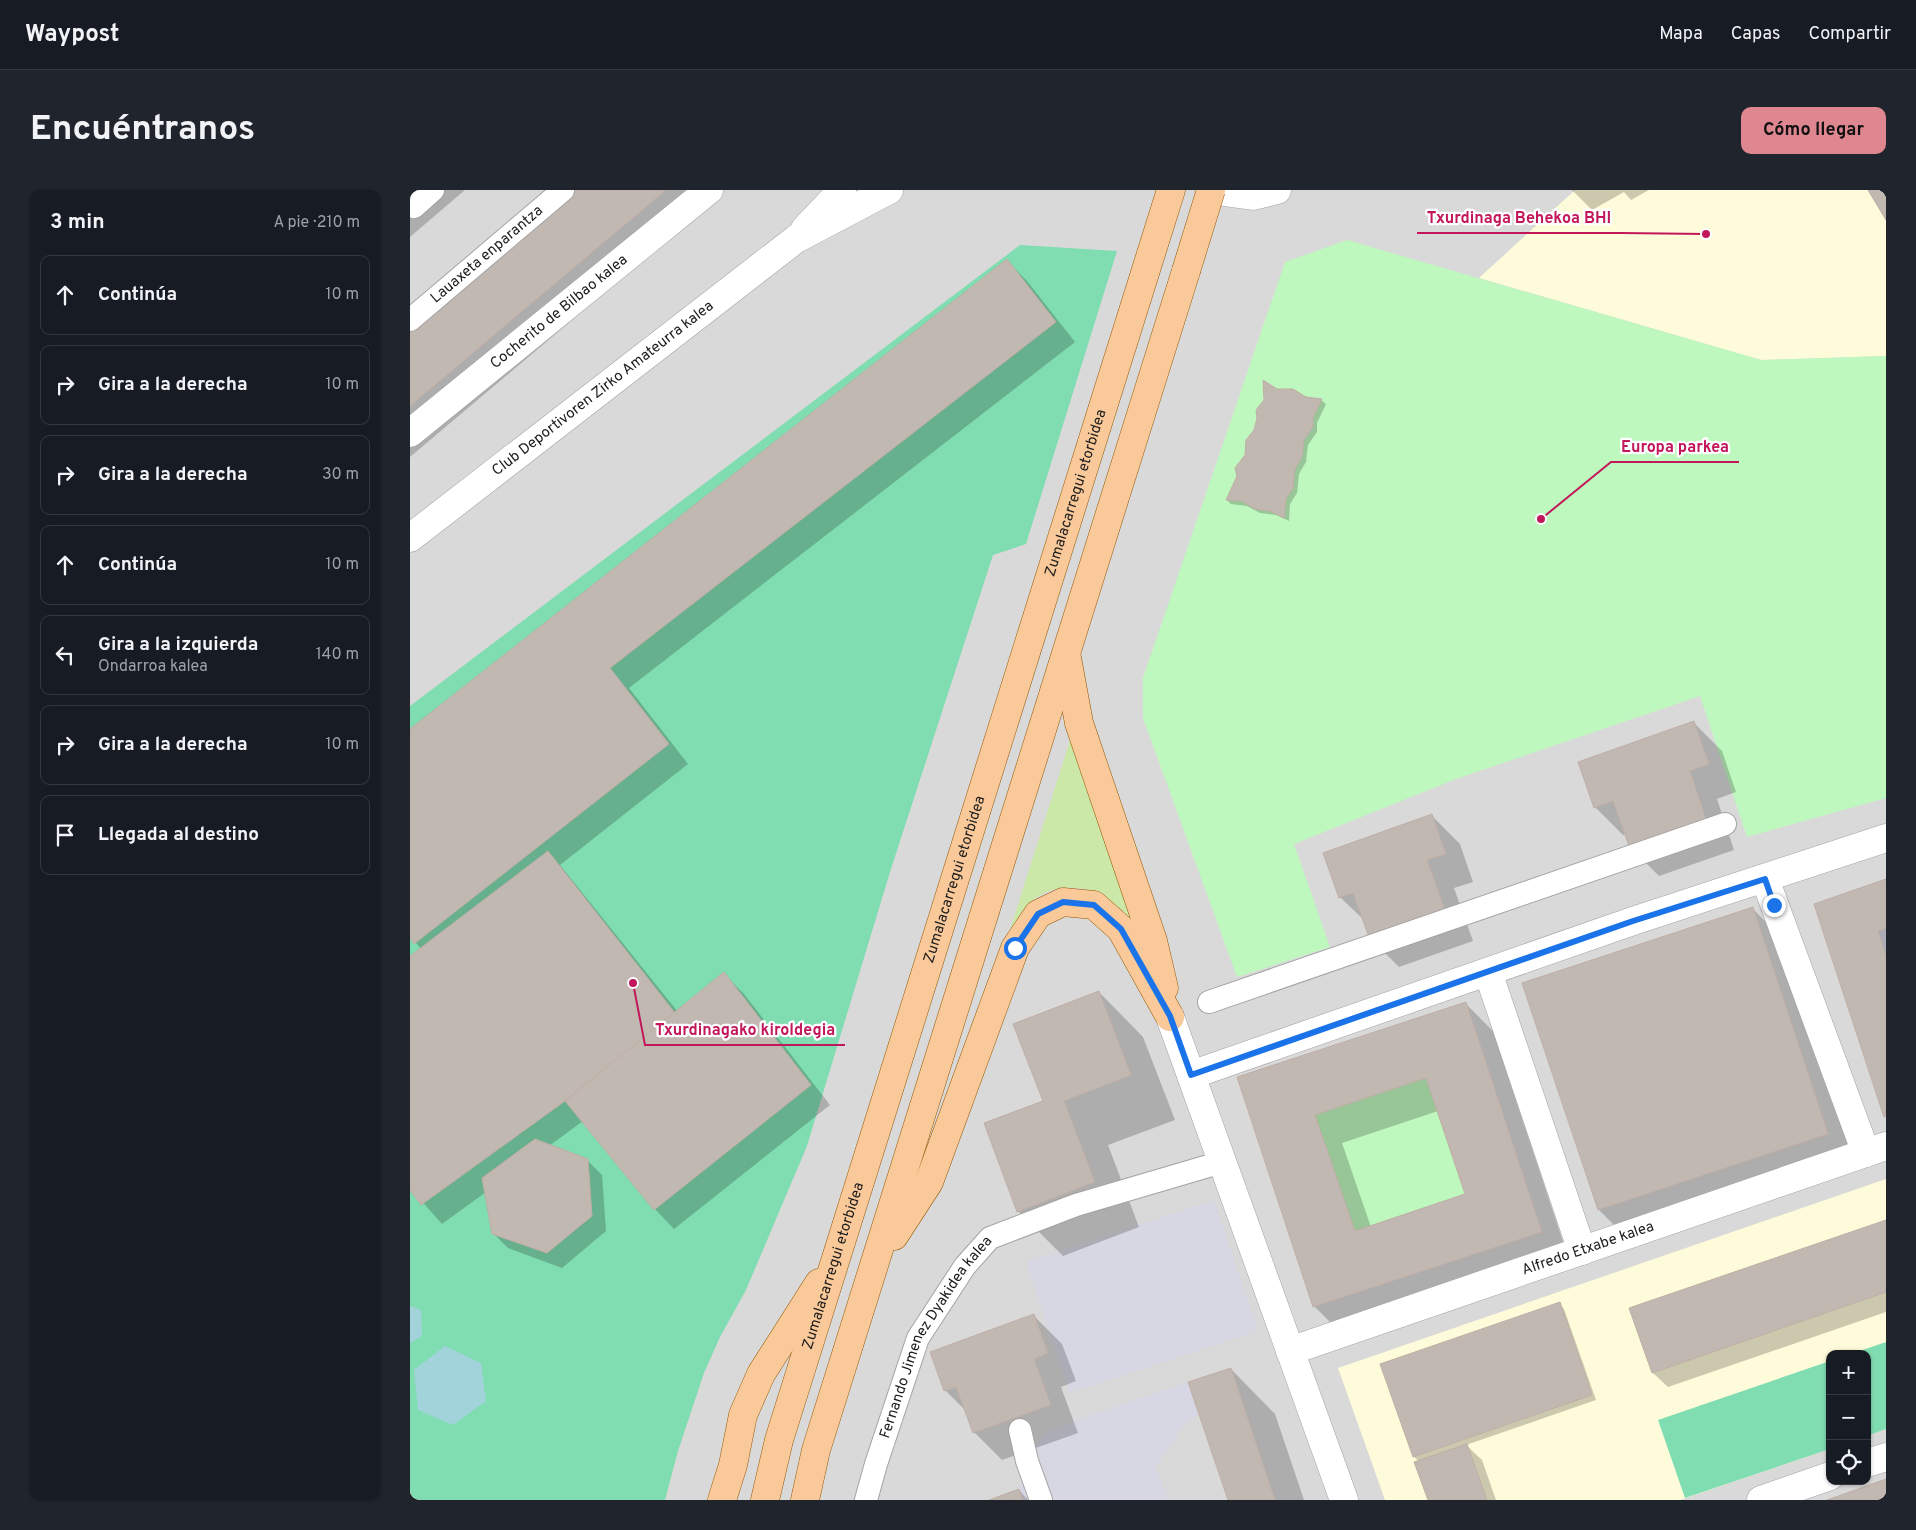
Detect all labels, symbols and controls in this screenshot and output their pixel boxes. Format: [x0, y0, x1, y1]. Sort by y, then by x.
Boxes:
text: Waypost [25, 20, 119, 50]
text: Mapa [1659, 23, 1703, 46]
text: Capas [1731, 23, 1780, 46]
text: Compartir [1808, 23, 1891, 46]
button: Cómo llegar [1741, 107, 1886, 154]
text: Encuéntranos [30, 108, 255, 152]
street label: Lauaxeta enparantza [427, 201, 547, 308]
callout: Txurdinaga Behekoa BHI [1417, 202, 1621, 233]
text: 3 min [50, 209, 105, 236]
text: Txurdinaga Behekoa BHI [1427, 209, 1611, 229]
text: A pie · 210 m [273, 213, 360, 233]
street label: Cocherito de Bilbao kalea [486, 250, 632, 373]
icon: ahead [51, 281, 79, 309]
text: Continúa [98, 283, 177, 307]
text: 10 m [325, 285, 359, 305]
street label: Club Deportivoren Zirko Amateurra kalea [488, 297, 718, 480]
icon: right [51, 371, 79, 399]
text: Gira a la derecha [98, 373, 248, 397]
text: 10 m [325, 375, 359, 395]
street label: Zumalacarregui etorbidea [1041, 407, 1111, 579]
callout: Europa parkea [1611, 431, 1739, 462]
text: Europa parkea [1621, 438, 1729, 458]
icon: right [51, 461, 79, 489]
text: Gira a la derecha [98, 463, 248, 487]
text: 30 m [322, 465, 359, 485]
icon: ahead [51, 551, 79, 579]
text: Continúa [98, 553, 177, 577]
text: 10 m [325, 555, 359, 575]
text: Gira a la izquierda [98, 633, 258, 657]
icon: left [51, 641, 79, 669]
text: 140 m [316, 645, 359, 665]
text: Ondarroa kalea [98, 657, 208, 677]
icon: right [51, 731, 79, 759]
text: Gira a la derecha [98, 733, 248, 757]
text: 10 m [325, 735, 359, 755]
street label: Zumalacarregui etorbidea [920, 793, 990, 966]
icon: arrive [51, 821, 79, 849]
text: Llegada al destino [98, 823, 259, 847]
route end [1763, 894, 1786, 917]
route start [1004, 937, 1027, 960]
callout: Txurdinagako kiroldegia [645, 1014, 845, 1045]
text: Txurdinagako kiroldegia [655, 1021, 835, 1041]
street label: Zumalacarregui etorbidea [798, 1180, 869, 1352]
street label: Alfredo Etxabe kalea [1519, 1217, 1656, 1280]
street label: Fernando Jimenez Dyakidea kalea [876, 1232, 997, 1441]
map controls [1826, 1350, 1871, 1485]
button: + [1826, 1350, 1871, 1395]
button: − [1826, 1395, 1871, 1440]
button: locate [1826, 1440, 1871, 1485]

